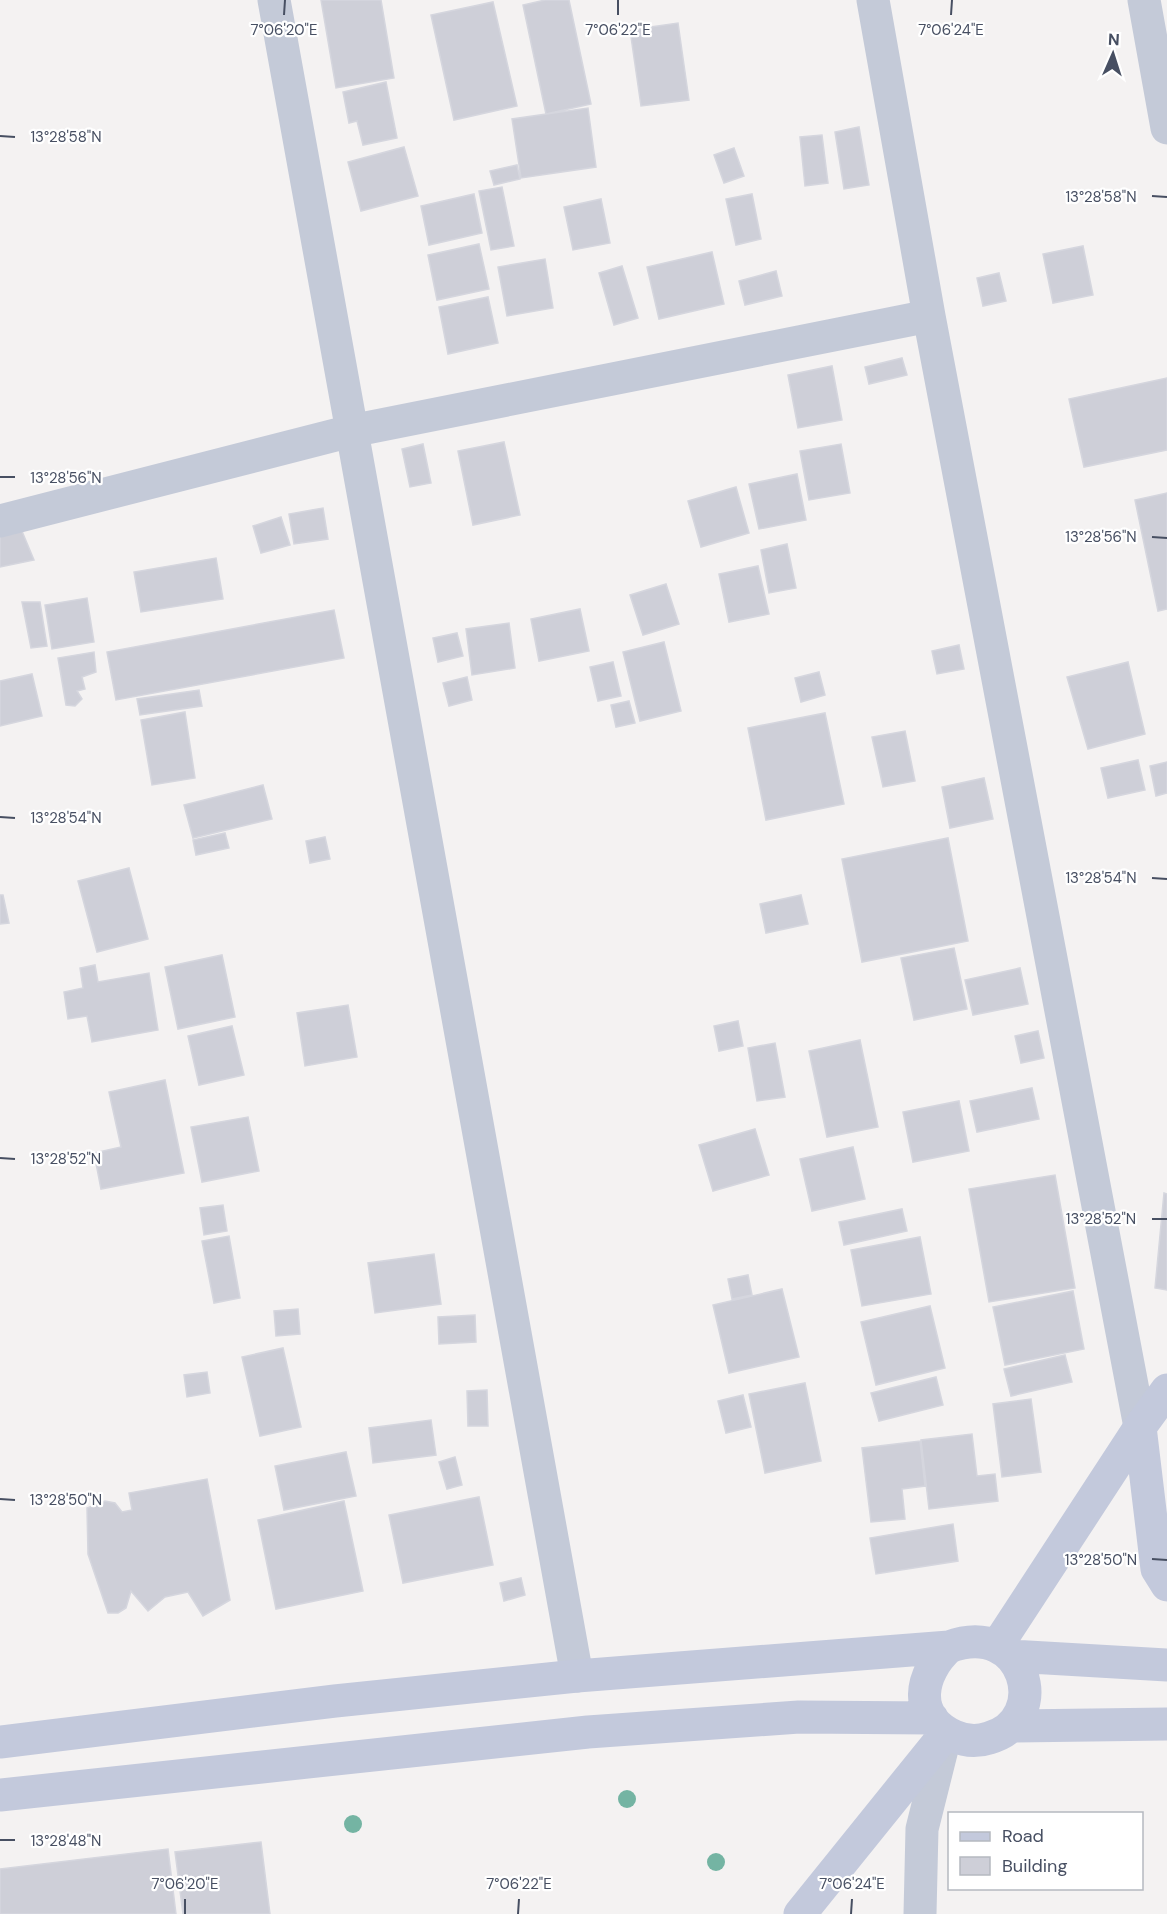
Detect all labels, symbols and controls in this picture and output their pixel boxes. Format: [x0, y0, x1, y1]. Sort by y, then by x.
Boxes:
text: 7°06'20"E [251, 20, 317, 40]
text: 7°06'22"E [585, 20, 651, 40]
text: 7°06'24"E [918, 20, 984, 40]
north arrow [1083, 24, 1143, 84]
text: N [1107, 29, 1120, 50]
text: 13°28'58"N [30, 127, 102, 147]
text: 13°28'58"N [1065, 187, 1137, 207]
text: 13°28'56"N [30, 468, 102, 488]
text: 13°28'56"N [1065, 527, 1137, 547]
text: 13°28'54"N [30, 808, 102, 828]
text: 13°28'54"N [1065, 868, 1137, 888]
text: 13°28'52"N [31, 1149, 101, 1169]
text: 13°28'52"N [1066, 1209, 1136, 1229]
text: 13°28'50"N [30, 1490, 102, 1510]
text: 13°28'50"N [1065, 1550, 1137, 1570]
legend [948, 1812, 1143, 1890]
text: Road [1002, 1824, 1044, 1848]
text: 13°28'48"N [31, 1831, 101, 1851]
text: Building [1002, 1854, 1067, 1878]
text: 7°06'20"E [152, 1874, 218, 1894]
text: 7°06'22"E [486, 1874, 552, 1894]
text: 7°06'24"E [819, 1874, 885, 1894]

